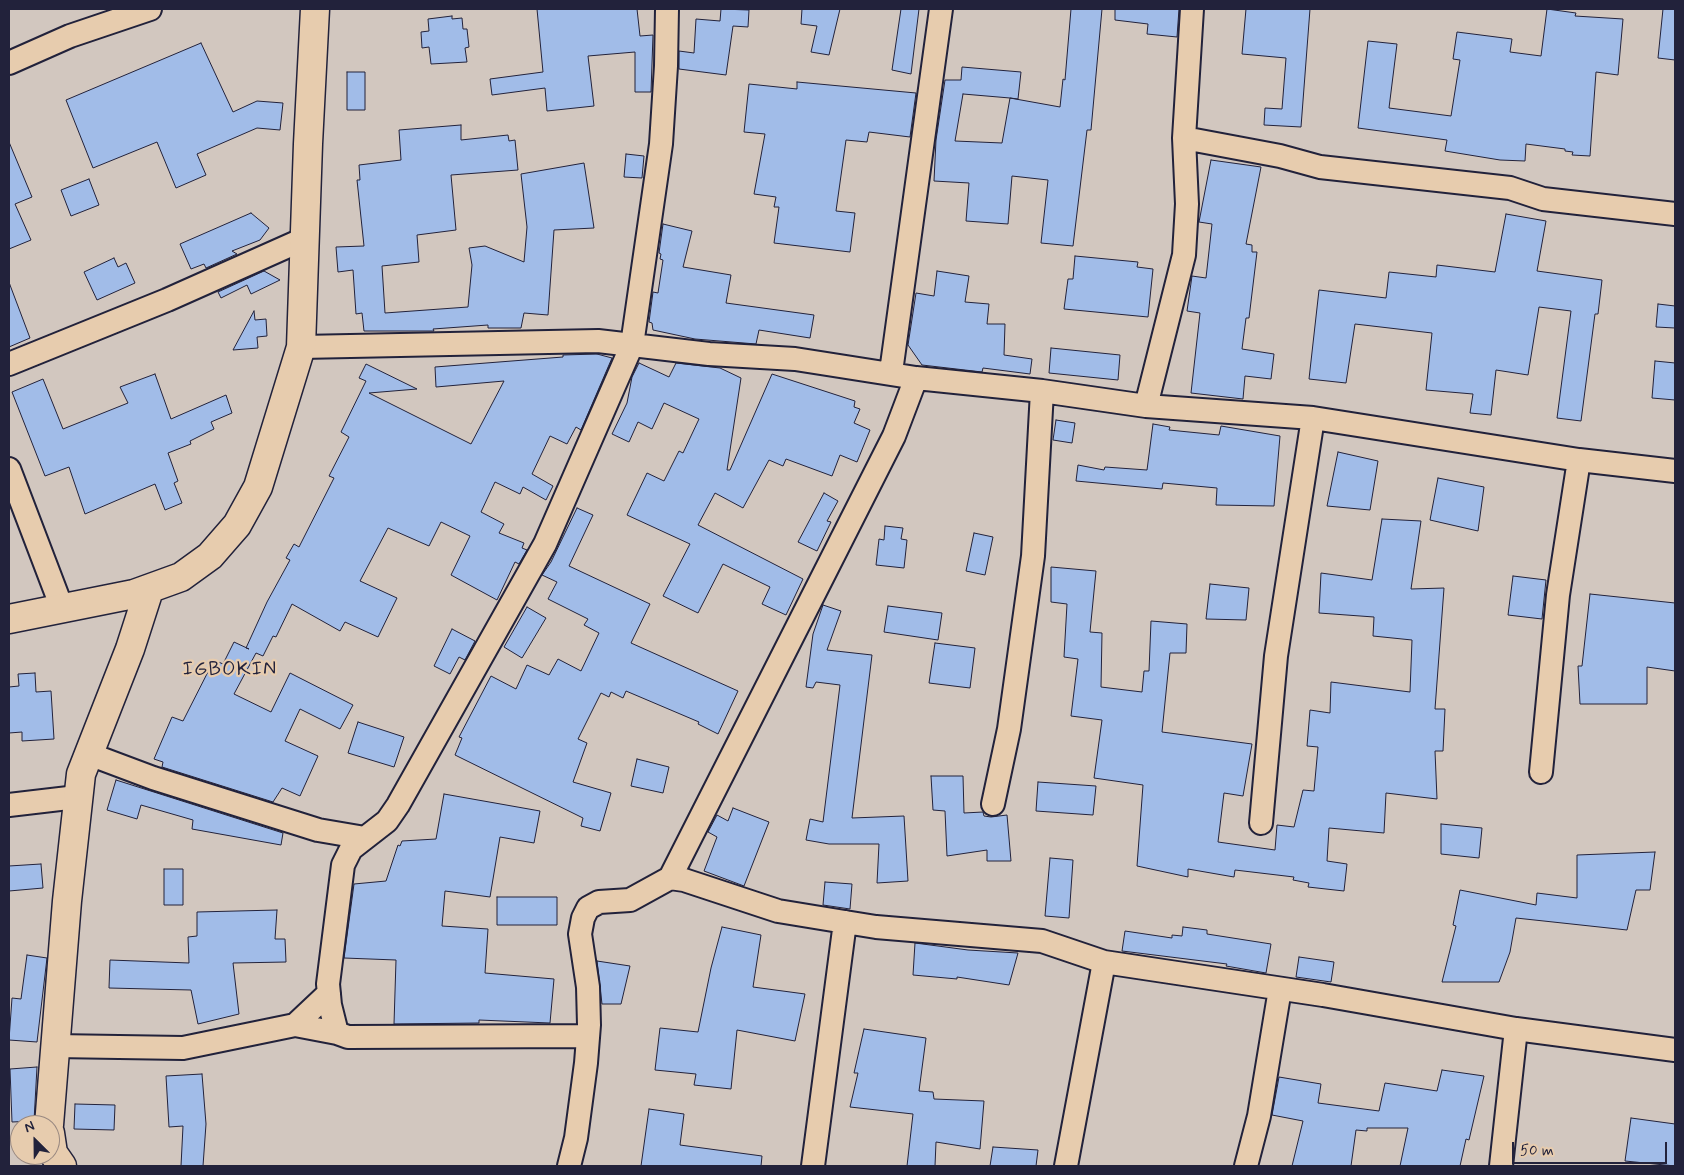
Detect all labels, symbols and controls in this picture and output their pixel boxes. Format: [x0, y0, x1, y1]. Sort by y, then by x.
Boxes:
district label: IGBOKIN [186, 659, 274, 683]
north arrow [10, 1115, 60, 1165]
text: N [22, 1117, 37, 1137]
scale bar [1514, 1132, 1669, 1164]
text: 50 m [1520, 1141, 1554, 1161]

